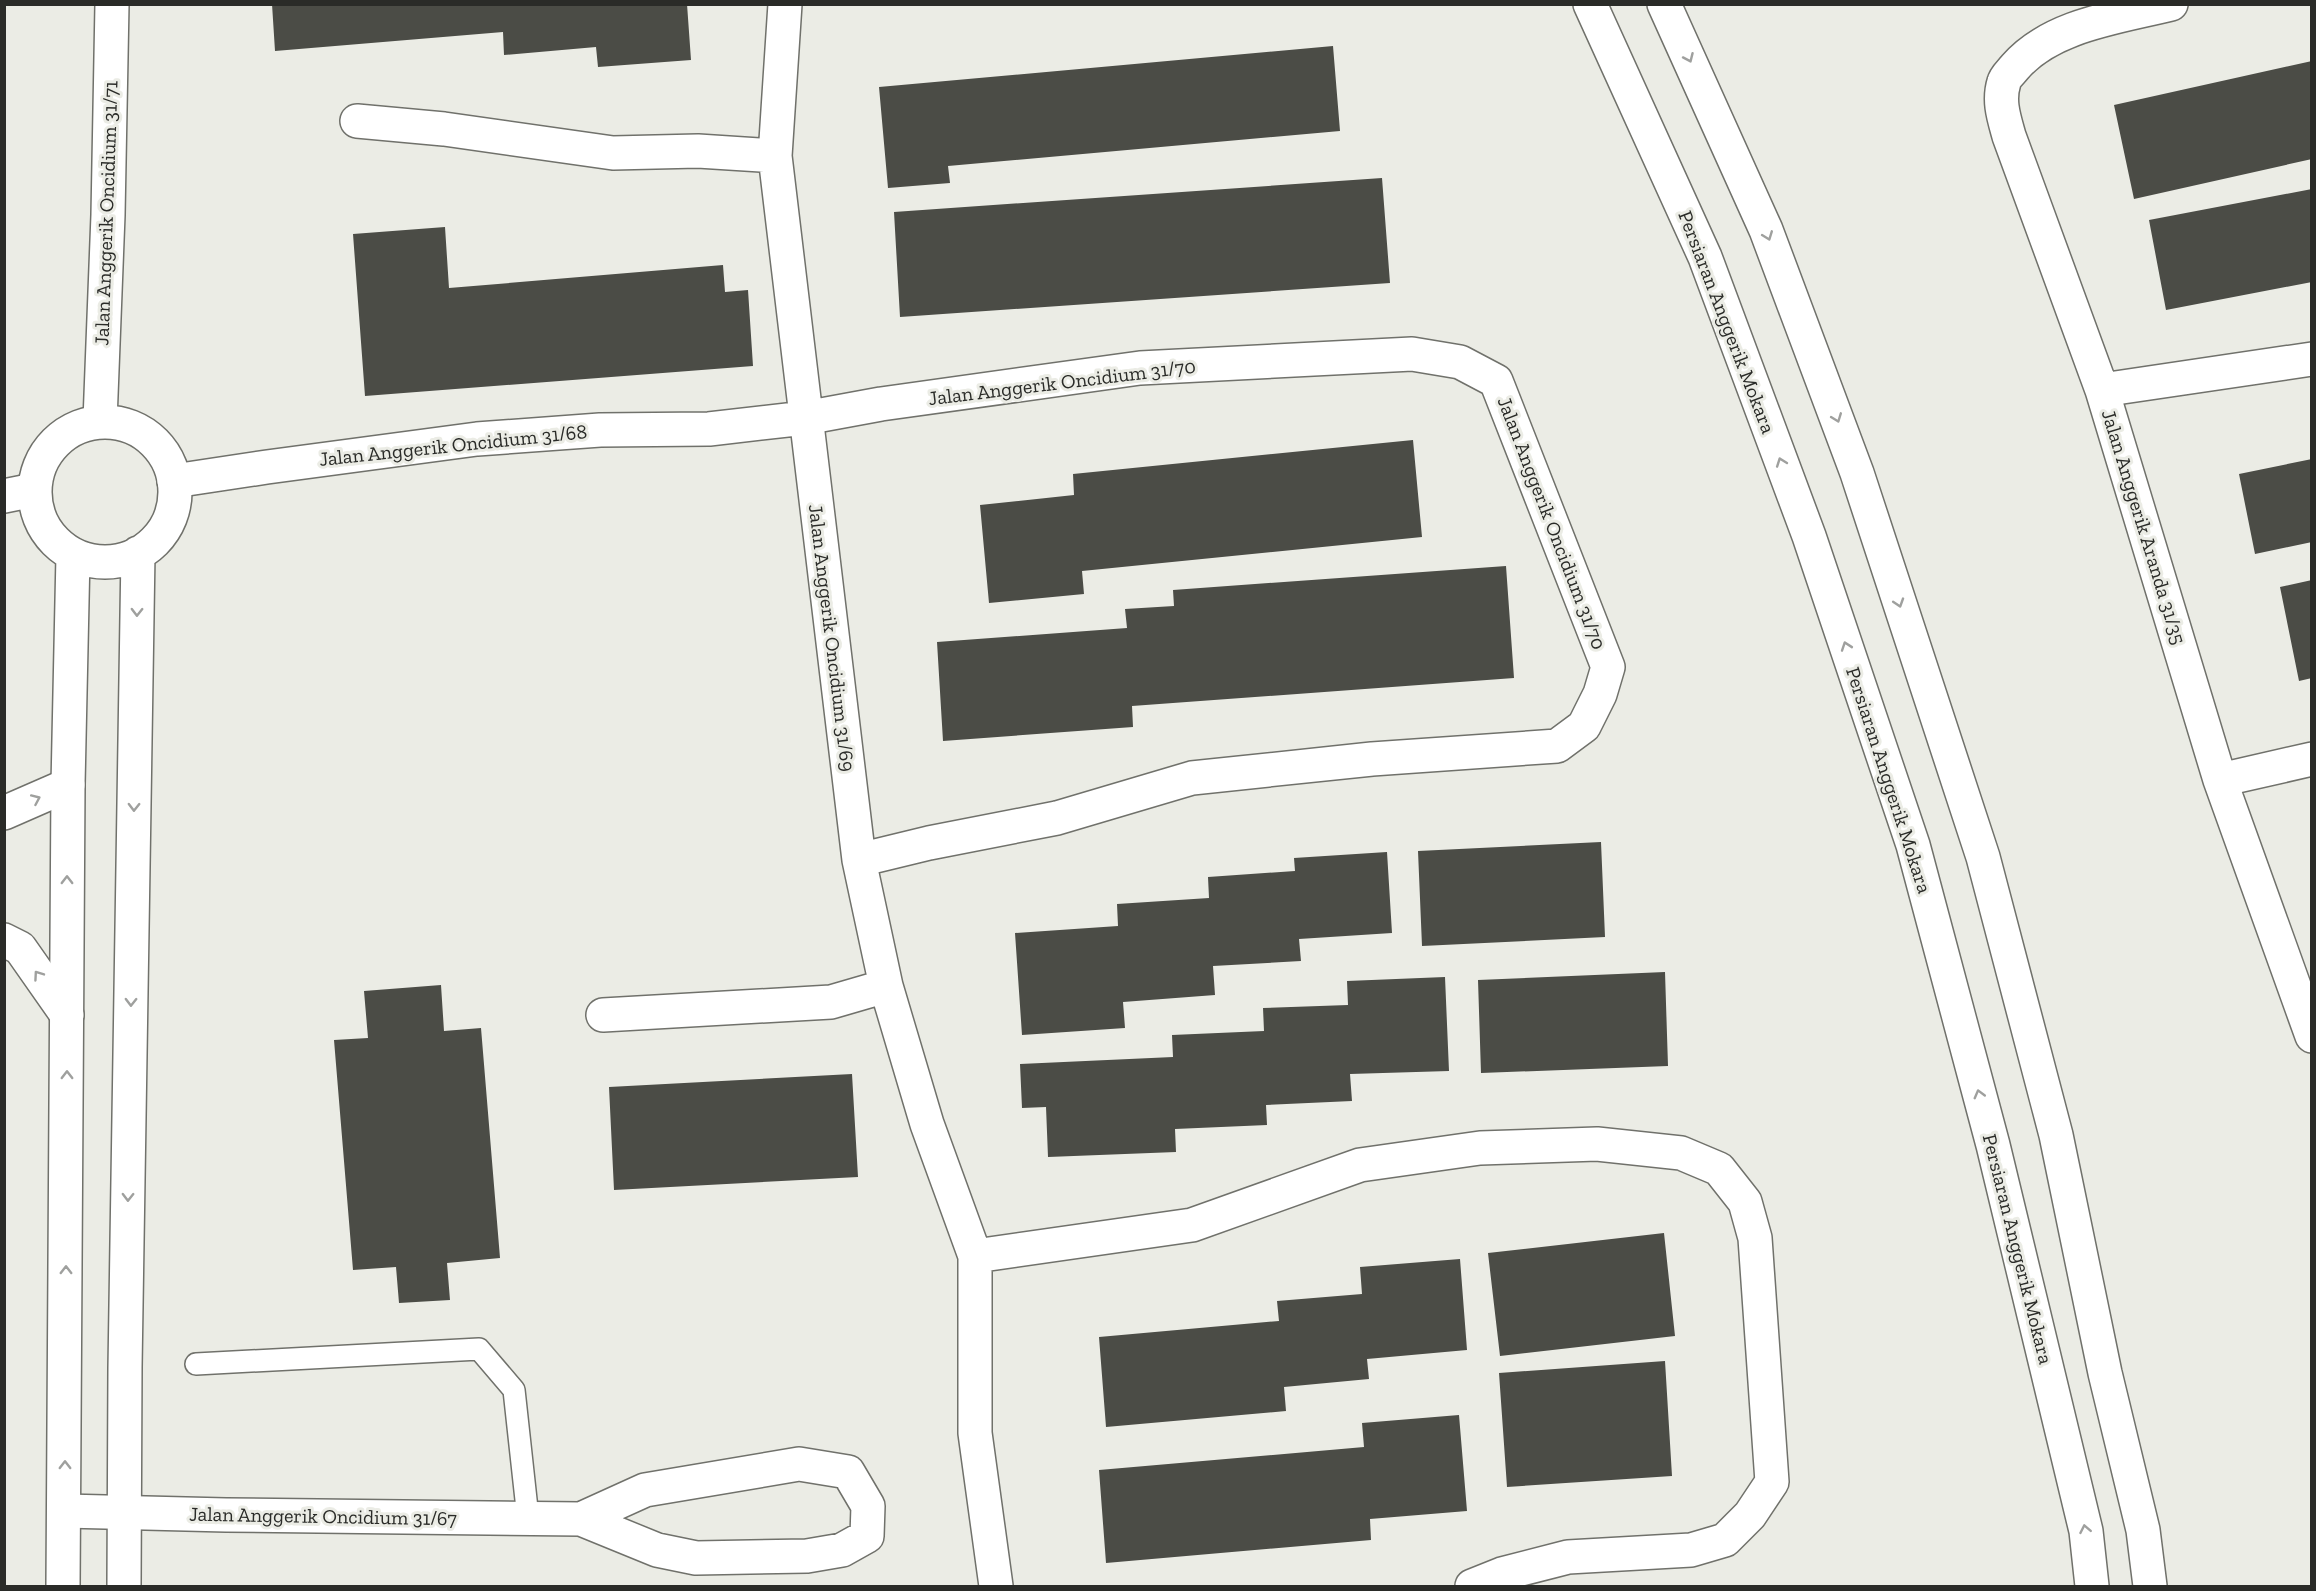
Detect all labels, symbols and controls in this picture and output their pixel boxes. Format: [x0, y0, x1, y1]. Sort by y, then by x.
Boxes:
one-way arrow [1681, 51, 1693, 62]
street label: Jalan Anggerik Oncidium 31/71 [89, 80, 123, 346]
street label: Persiaran Anggerik Mokara [1673, 207, 1781, 437]
one-way arrow [1761, 230, 1773, 241]
street label: Jalan Anggerik Oncidium 31/70 [927, 354, 1197, 410]
street label: Jalan Anggerik Oncidium 31/70 [1493, 393, 1611, 653]
street label: Jalan Anggerik Aranda 31/35 [2097, 407, 2191, 647]
one-way arrow [1830, 412, 1842, 423]
street label: Jalan Anggerik Oncidium 31/68 [318, 419, 588, 471]
one-way arrow [1776, 457, 1789, 468]
street label: Jalan Anggerik Oncidium 31/69 [804, 503, 860, 773]
one-way arrow [1892, 597, 1905, 608]
one-way arrow [131, 607, 143, 616]
one-way arrow [1841, 641, 1853, 652]
street label: Persiaran Anggerik Mokara [1841, 664, 1937, 897]
one-way arrow [30, 794, 41, 806]
one-way arrow [128, 802, 140, 811]
one-way arrow [61, 876, 73, 885]
one-way arrow [34, 970, 45, 981]
one-way arrow [125, 997, 137, 1006]
one-way arrow [61, 1071, 73, 1080]
one-way arrow [1974, 1089, 1987, 1099]
street label: Persiaran Anggerik Mokara [1978, 1131, 2058, 1367]
one-way arrow [122, 1192, 134, 1201]
one-way arrow [60, 1266, 72, 1275]
one-way arrow [59, 1461, 71, 1470]
street label: Jalan Anggerik Oncidium 31/67 [189, 1502, 458, 1530]
one-way arrow [2079, 1524, 2092, 1534]

